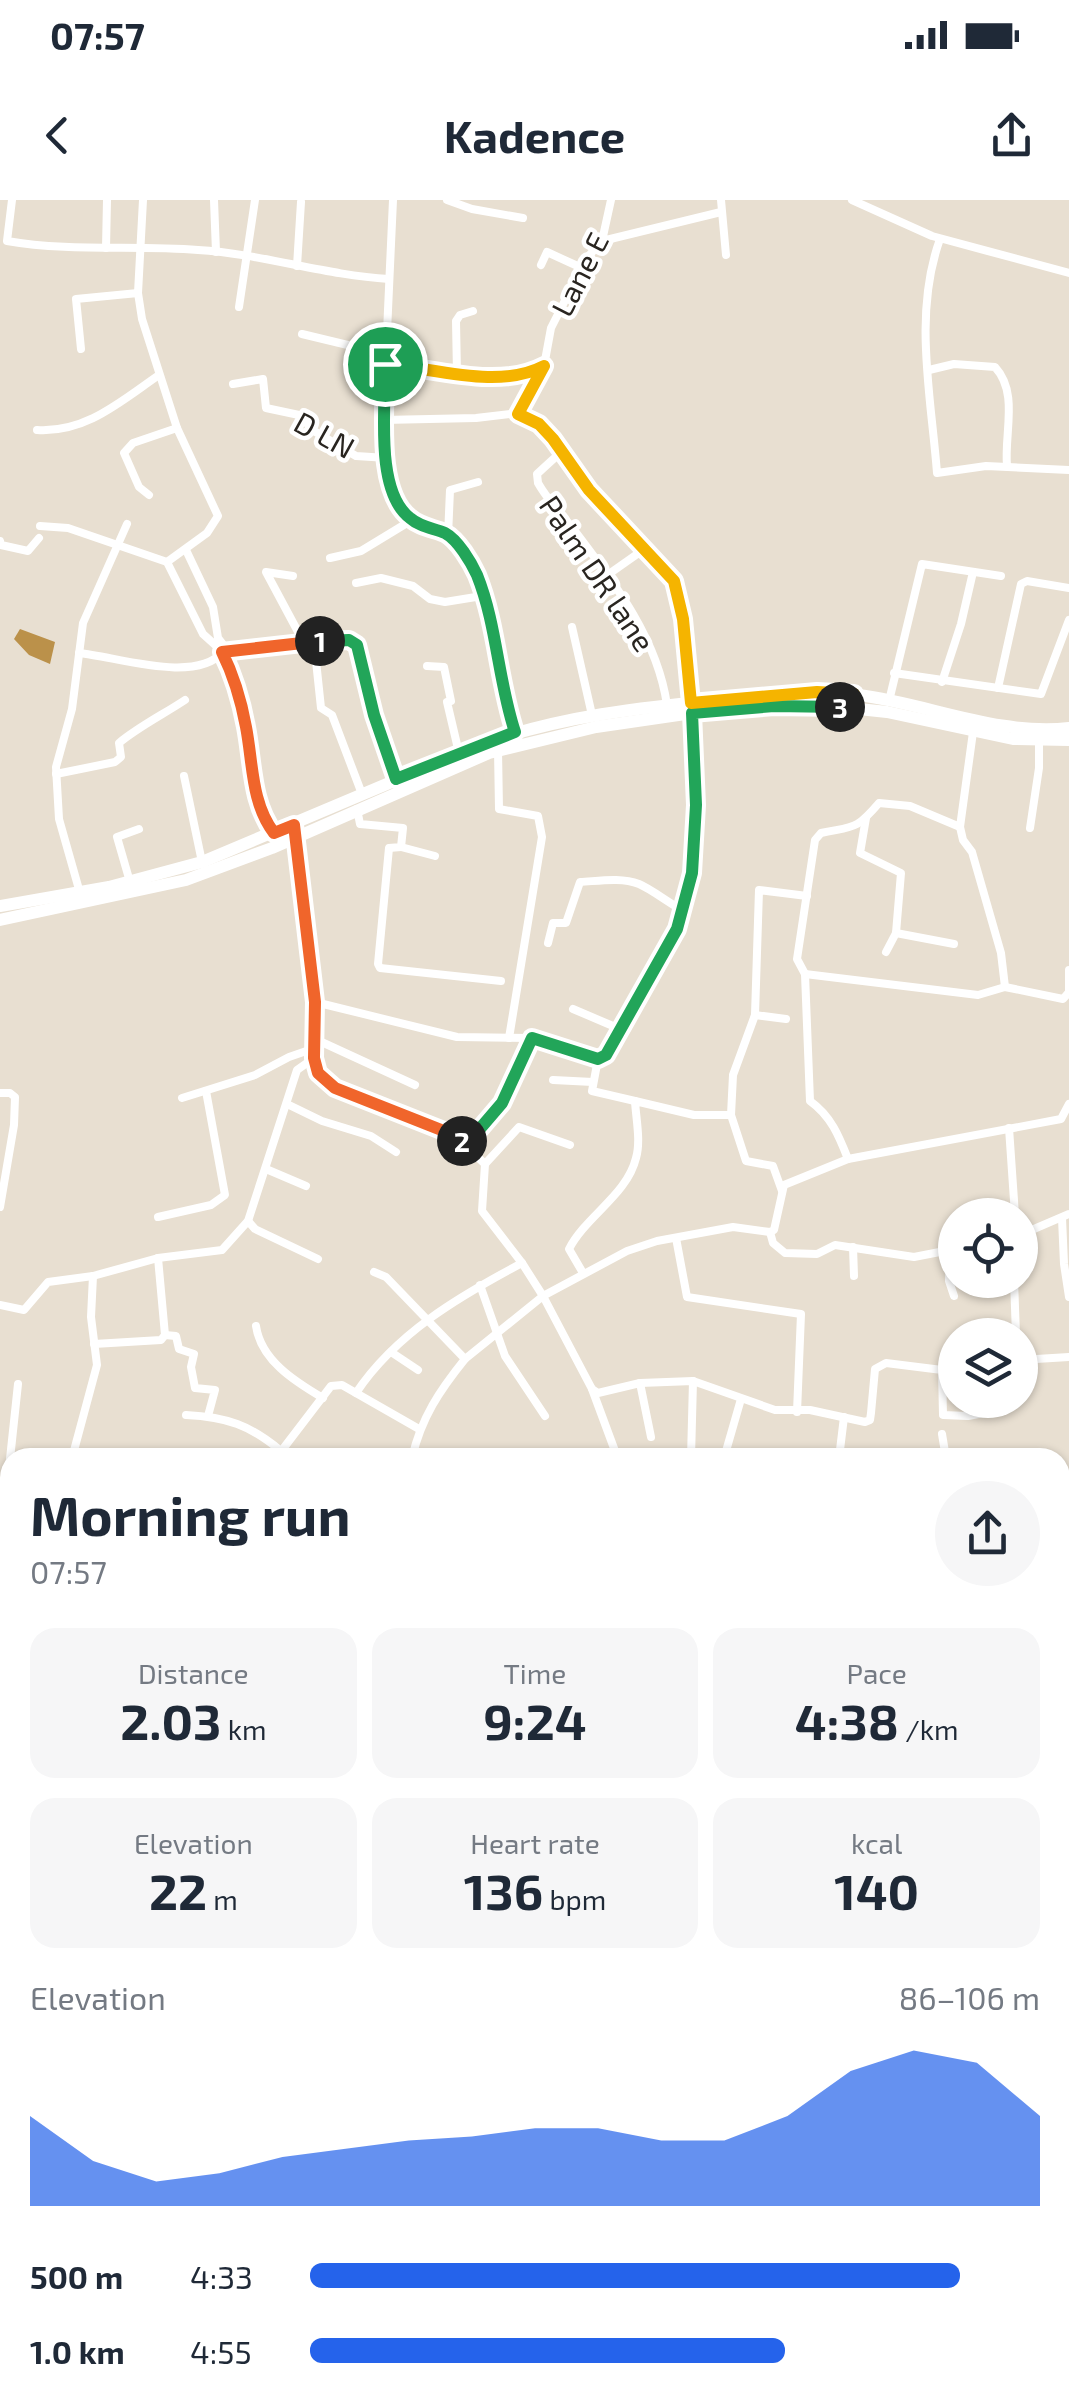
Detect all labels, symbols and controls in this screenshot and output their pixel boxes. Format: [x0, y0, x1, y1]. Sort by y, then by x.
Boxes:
text: 07:57 [50, 12, 145, 58]
icon: back [30, 108, 85, 163]
text: Kadence [444, 108, 625, 162]
icon: share [984, 108, 1039, 163]
street label: Lane E [543, 226, 615, 322]
pin [343, 322, 428, 407]
icon: arrive [358, 337, 413, 392]
street label: D LN [289, 403, 361, 465]
street label: Palm DR lane [533, 488, 663, 658]
pin: 1 [295, 616, 345, 666]
text: 1 [314, 624, 326, 658]
pin: 3 [815, 682, 865, 732]
text: 3 [832, 690, 848, 724]
pin: 2 [437, 1116, 487, 1166]
text: 2 [454, 1124, 470, 1158]
map controls [938, 1198, 1038, 1418]
button: locate [938, 1198, 1038, 1298]
button: layers [938, 1318, 1038, 1418]
text: Morning run [30, 1481, 351, 1547]
button: share [935, 1481, 1040, 1586]
text: 07:57 [30, 1552, 107, 1590]
text: Distance [138, 1656, 249, 1690]
text: Time [504, 1656, 566, 1690]
text: Pace [847, 1656, 907, 1690]
text: 2.03 [120, 1690, 221, 1750]
text: 9:24 [483, 1690, 587, 1750]
text: 4:38 [795, 1690, 899, 1750]
text: km [221, 1712, 266, 1746]
text: /km [899, 1712, 959, 1746]
text: Elevation [134, 1826, 253, 1860]
text: Heart rate [470, 1826, 600, 1860]
text: kcal [851, 1826, 902, 1860]
text: 22 [149, 1860, 207, 1920]
text: 136 [464, 1860, 543, 1920]
text: 140 [834, 1860, 919, 1920]
text: m [207, 1882, 238, 1916]
text: bpm [543, 1882, 606, 1916]
text: Elevation [30, 1978, 166, 2016]
text: 86–106 m [899, 1978, 1040, 2016]
text: 500 m [30, 2257, 123, 2295]
text: 4:33 [190, 2257, 253, 2295]
text: 1.0 km [30, 2332, 125, 2370]
text: 4:55 [190, 2332, 252, 2370]

